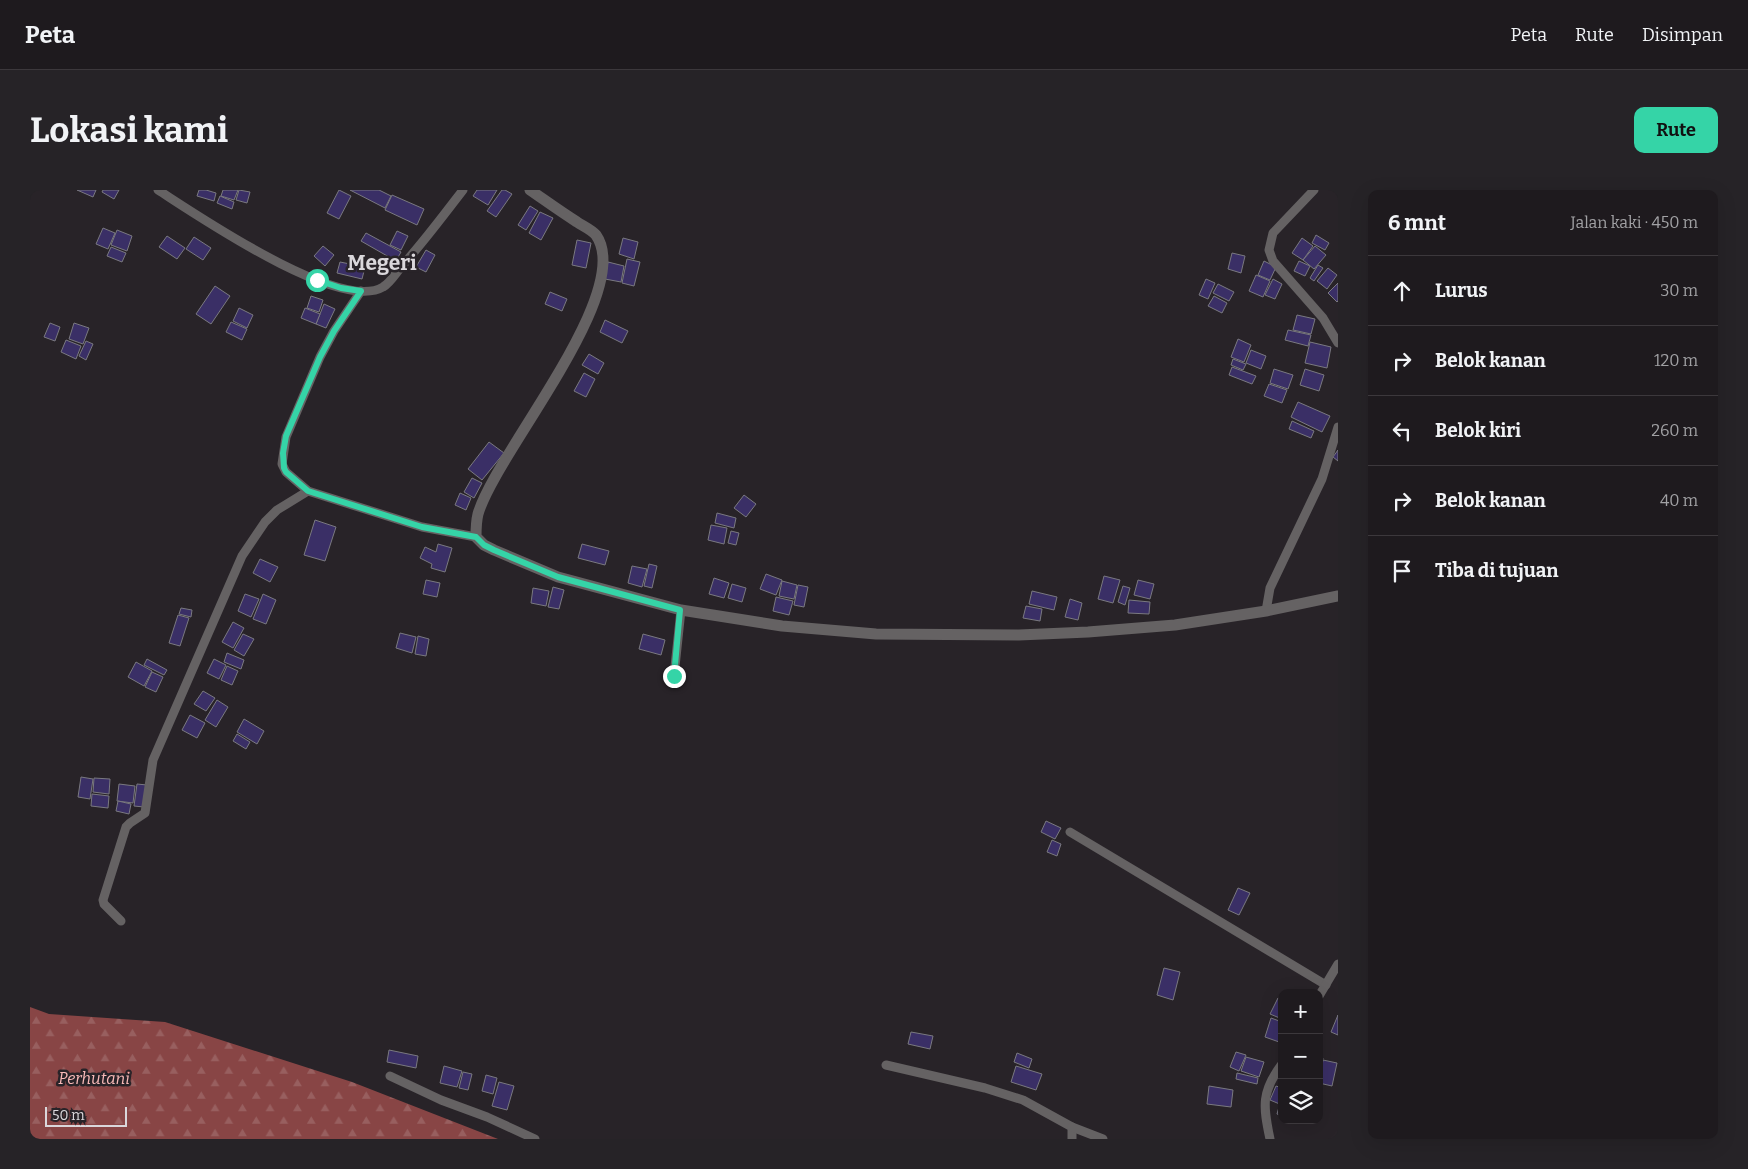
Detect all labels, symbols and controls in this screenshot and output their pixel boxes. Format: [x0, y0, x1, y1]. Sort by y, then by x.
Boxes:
text: Peta [25, 21, 75, 49]
text: Peta [1511, 24, 1547, 46]
text: Rute [1575, 24, 1614, 46]
text: Disimpan [1642, 24, 1723, 46]
button: Rute [1634, 107, 1718, 153]
text: Lokasi kami [30, 109, 228, 151]
text: 6 mnt [1388, 210, 1446, 236]
text: Jalan kaki · 450 m [1570, 213, 1698, 232]
district label: Megeri [347, 250, 417, 276]
route start [306, 269, 329, 292]
icon: ahead [1388, 277, 1416, 305]
text: Lurus [1435, 279, 1488, 302]
text: 30 m [1660, 281, 1698, 300]
icon: right [1388, 347, 1416, 375]
text: Belok kanan [1435, 349, 1546, 372]
text: 120 m [1654, 351, 1698, 370]
icon: left [1388, 417, 1416, 445]
text: Belok kiri [1435, 419, 1521, 442]
text: 260 m [1651, 421, 1698, 440]
icon: right [1388, 487, 1416, 515]
text: Belok kanan [1435, 489, 1546, 512]
text: 40 m [1660, 491, 1698, 510]
icon: arrive [1388, 557, 1416, 585]
text: Tiba di tujuan [1435, 559, 1559, 582]
route end [663, 665, 686, 688]
map controls [1278, 989, 1323, 1124]
button: + [1278, 989, 1323, 1034]
button: − [1278, 1034, 1323, 1079]
park label: Perhutani [58, 1069, 130, 1088]
button: layers [1278, 1079, 1323, 1124]
scale bar [45, 1104, 128, 1127]
text: 50 m [52, 1107, 85, 1124]

